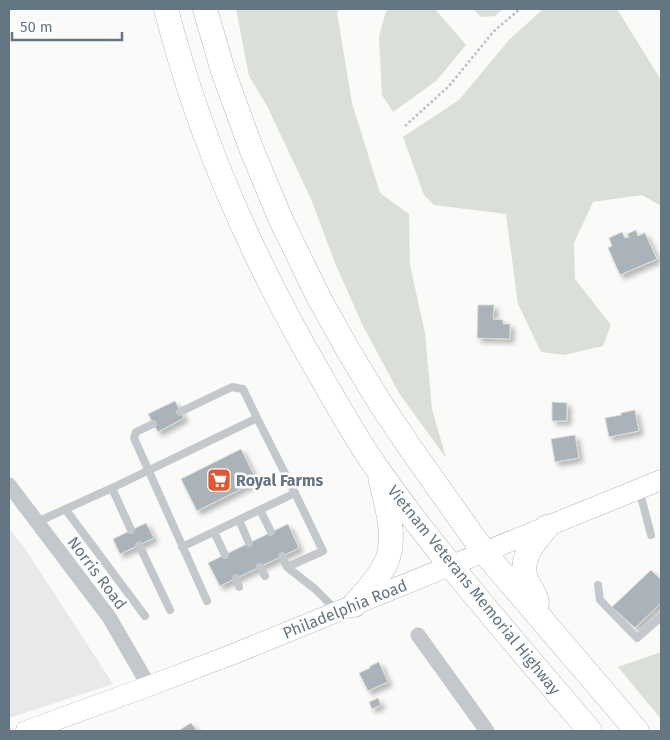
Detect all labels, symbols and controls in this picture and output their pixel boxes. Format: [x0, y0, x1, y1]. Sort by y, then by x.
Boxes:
scale bar [12, 10, 122, 42]
text: 50 m [20, 18, 53, 36]
supermarket icon: Royal Farms [206, 467, 232, 493]
place label: Royal Farms [236, 471, 323, 490]
street label: Vietnam Veterans Memorial Highway [384, 481, 565, 699]
street label: Norris Road [64, 533, 130, 613]
street label: Philadelphia Road [280, 575, 410, 643]

